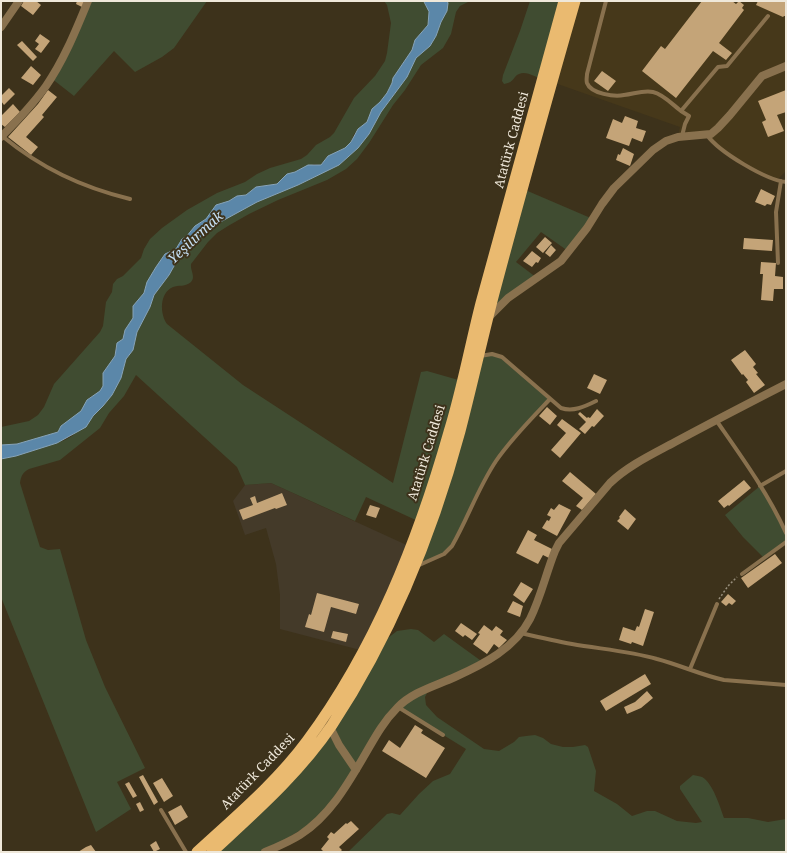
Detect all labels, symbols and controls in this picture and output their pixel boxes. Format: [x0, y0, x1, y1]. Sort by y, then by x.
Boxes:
street label: Atatürk Caddesi [492, 90, 532, 190]
water label: Yeşilırmak [165, 208, 227, 268]
street label: Atatürk Caddesi [405, 403, 449, 503]
street label: Atatürk Caddesi [218, 731, 298, 813]

